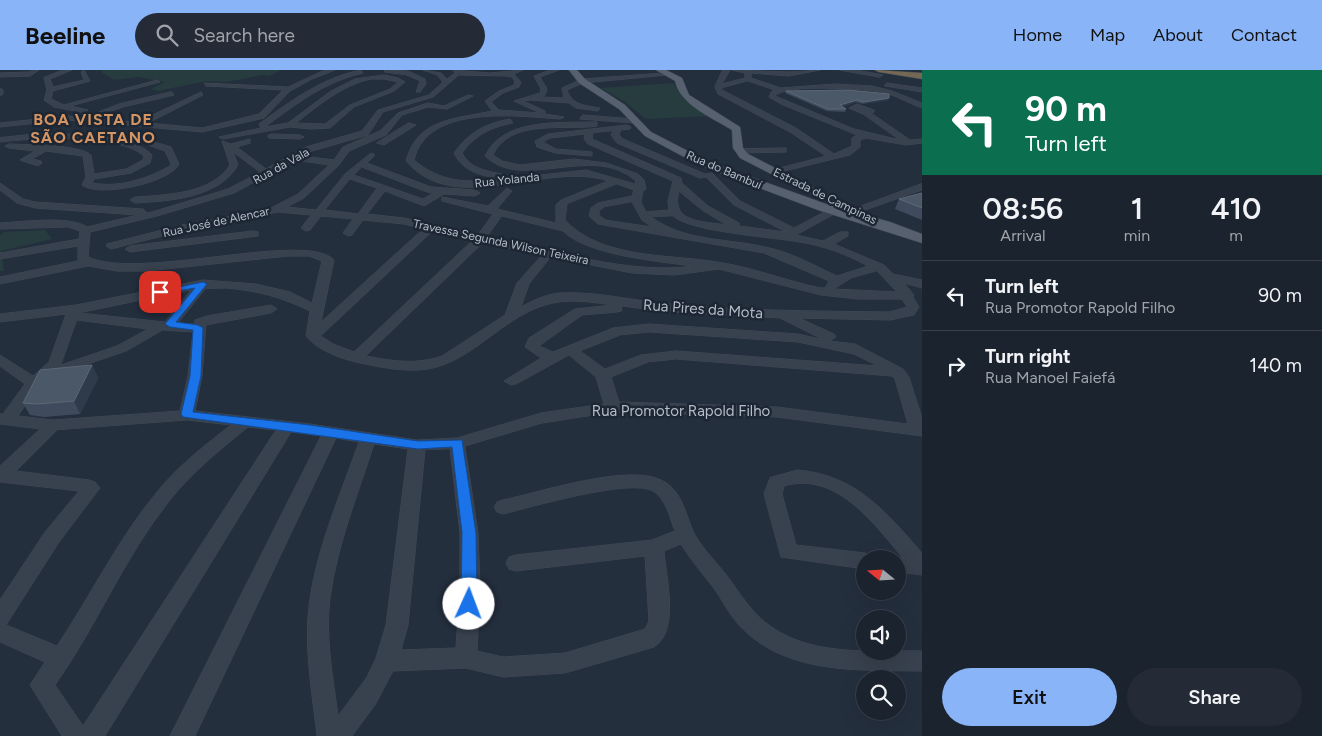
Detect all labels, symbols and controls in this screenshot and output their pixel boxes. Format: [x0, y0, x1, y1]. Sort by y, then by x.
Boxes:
search box [135, 13, 485, 58]
text: Beeline [25, 21, 105, 50]
icon: search [153, 21, 181, 49]
text: Search here [193, 24, 295, 47]
text: Home [1013, 24, 1062, 46]
text: Map [1090, 24, 1125, 46]
text: About [1153, 24, 1203, 46]
text: Contact [1231, 24, 1297, 46]
text: 90 m [1025, 88, 1107, 130]
icon: left [942, 90, 1007, 155]
district label: BOA VISTA DE SÃO CAETANO [30, 110, 156, 147]
text: Turn left [1025, 130, 1107, 157]
street label: Rua da Vala [250, 145, 312, 187]
street label: Rua do Bambuí [684, 148, 765, 193]
street label: Estrada de Campinas [771, 165, 879, 227]
street label: Rua Yolanda [474, 170, 540, 190]
text: 08:56 [983, 190, 1063, 227]
text: 1 [1131, 190, 1143, 227]
text: 410 [1211, 190, 1261, 227]
street label: Rua José de Alencar [161, 204, 271, 240]
street label: Travessa Segunda Wilson Teixeira [412, 217, 590, 267]
text: Arrival [1000, 226, 1046, 245]
text: min [1124, 226, 1150, 245]
text: m [1229, 226, 1243, 245]
pin [139, 271, 181, 313]
text: Turn left [985, 275, 1059, 298]
icon: arrive [146, 278, 174, 306]
icon: left [942, 282, 970, 310]
text: 90 m [1258, 284, 1302, 307]
street label: Rua Pires da Mota [642, 296, 764, 322]
text: Rua Promotor Rapold Filho [985, 298, 1175, 317]
text: Turn right [985, 345, 1071, 368]
icon: right [942, 352, 970, 380]
text: 140 m [1249, 354, 1302, 377]
text: Rua Manoel Faiefá [985, 368, 1115, 387]
street label: Rua Promotor Rapold Filho [592, 402, 771, 420]
north arrow [856, 550, 906, 600]
map controls [856, 550, 906, 720]
position arrow [442, 577, 494, 629]
button: sound [856, 610, 906, 660]
button: Exit [942, 668, 1117, 726]
button: Share [1127, 668, 1302, 726]
button: search [856, 670, 906, 720]

